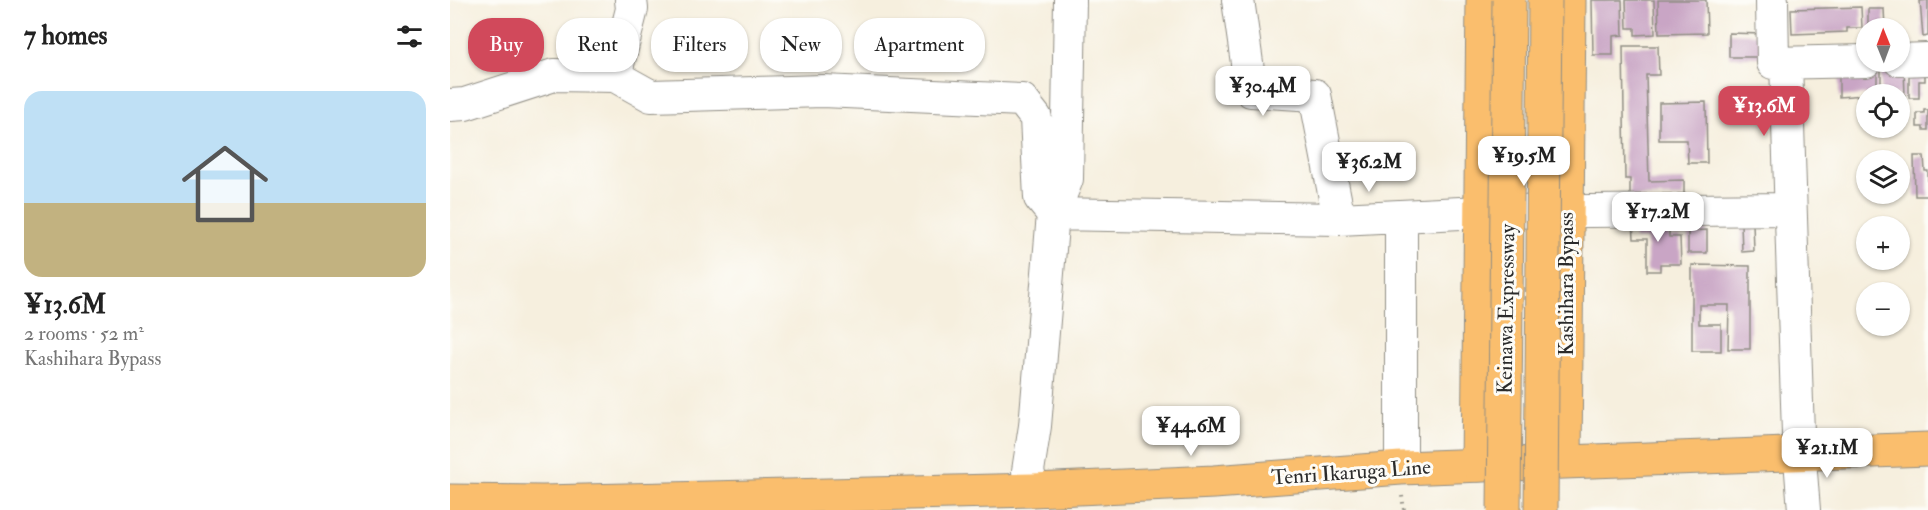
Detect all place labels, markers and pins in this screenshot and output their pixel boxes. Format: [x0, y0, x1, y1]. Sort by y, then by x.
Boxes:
pin: ¥30.4M [1214, 66, 1312, 117]
pin: ¥13.6M [1715, 86, 1813, 137]
pin: ¥19.5M [1475, 136, 1573, 187]
pin: ¥36.2M [1320, 142, 1418, 193]
pin: ¥17.2M [1609, 192, 1707, 243]
pin: ¥44.6M [1142, 406, 1240, 457]
pin: ¥21.1M [1778, 428, 1876, 479]

